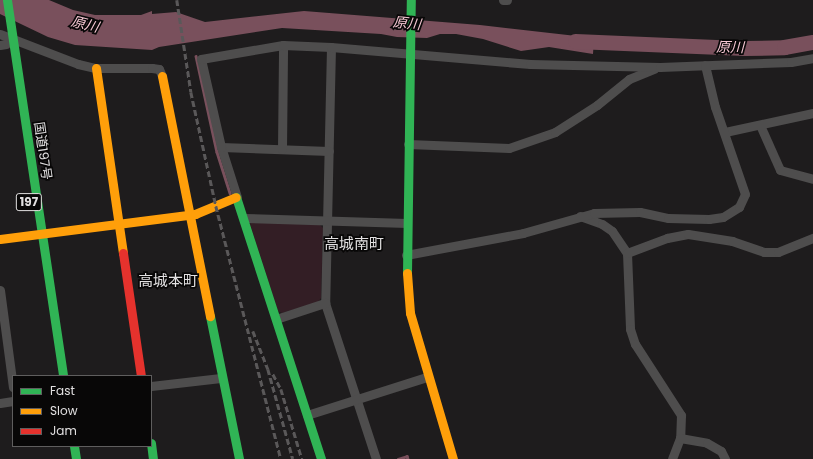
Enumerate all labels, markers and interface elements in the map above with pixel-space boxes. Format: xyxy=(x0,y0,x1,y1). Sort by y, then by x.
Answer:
water label: 原川 xyxy=(69,12,101,36)
water label: 原川 xyxy=(392,13,422,33)
water label: 原川 xyxy=(716,38,744,56)
street label: 国道197号 xyxy=(30,121,54,181)
road number: 197 xyxy=(15,192,43,212)
district label: 高城南町 xyxy=(324,235,384,253)
district label: 高城本町 xyxy=(138,272,198,290)
legend xyxy=(12,375,152,447)
text: Fast xyxy=(50,382,75,399)
text: Slow xyxy=(50,402,78,419)
text: Jam xyxy=(50,422,77,439)

